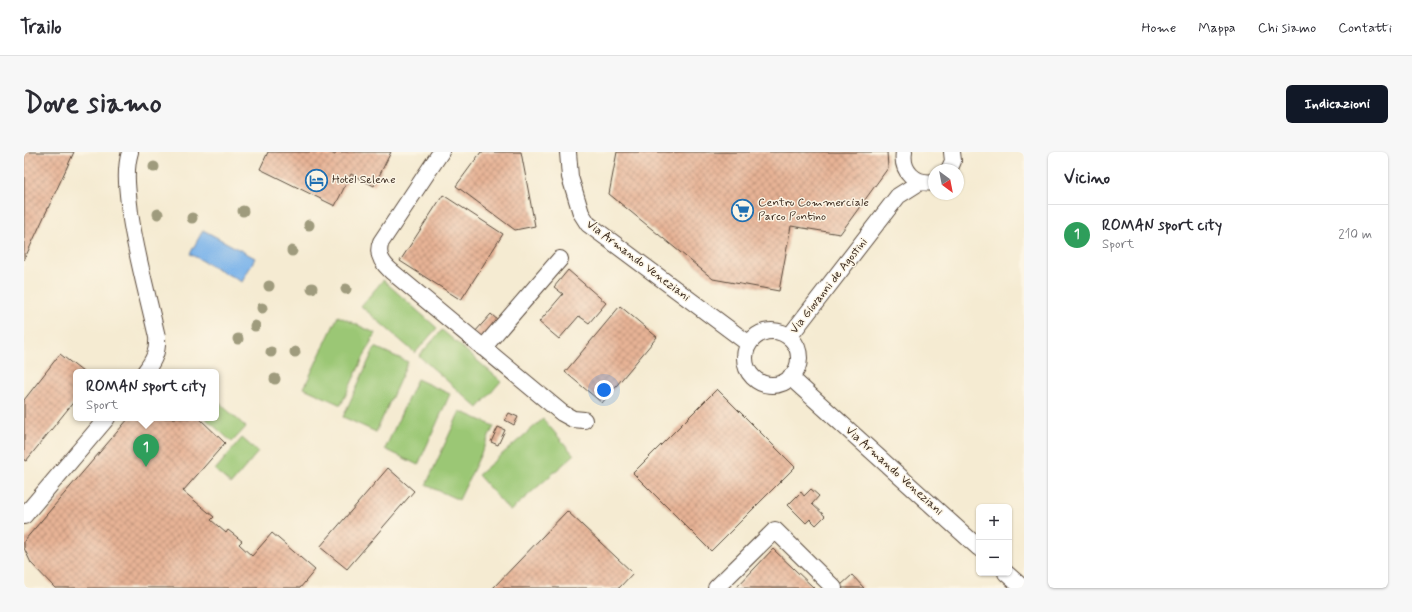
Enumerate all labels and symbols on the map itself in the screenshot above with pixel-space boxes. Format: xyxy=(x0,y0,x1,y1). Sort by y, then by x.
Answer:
north arrow xyxy=(928,164,964,200)
hotel icon: Hotel Selene xyxy=(303,167,329,193)
place label: Hotel Selene xyxy=(332,172,396,188)
place label: Centro Commerciale Parco Pontino xyxy=(758,195,869,225)
supermarket icon: Centro Commerciale Parco Pontino xyxy=(730,197,756,223)
street label: Via Armando Veneziani xyxy=(583,217,693,306)
street label: Via Giovanni de Agostini xyxy=(786,235,872,337)
your location xyxy=(594,380,614,400)
street label: Via Armando Veneziani xyxy=(842,423,946,519)
pin: 1 xyxy=(133,434,159,467)

